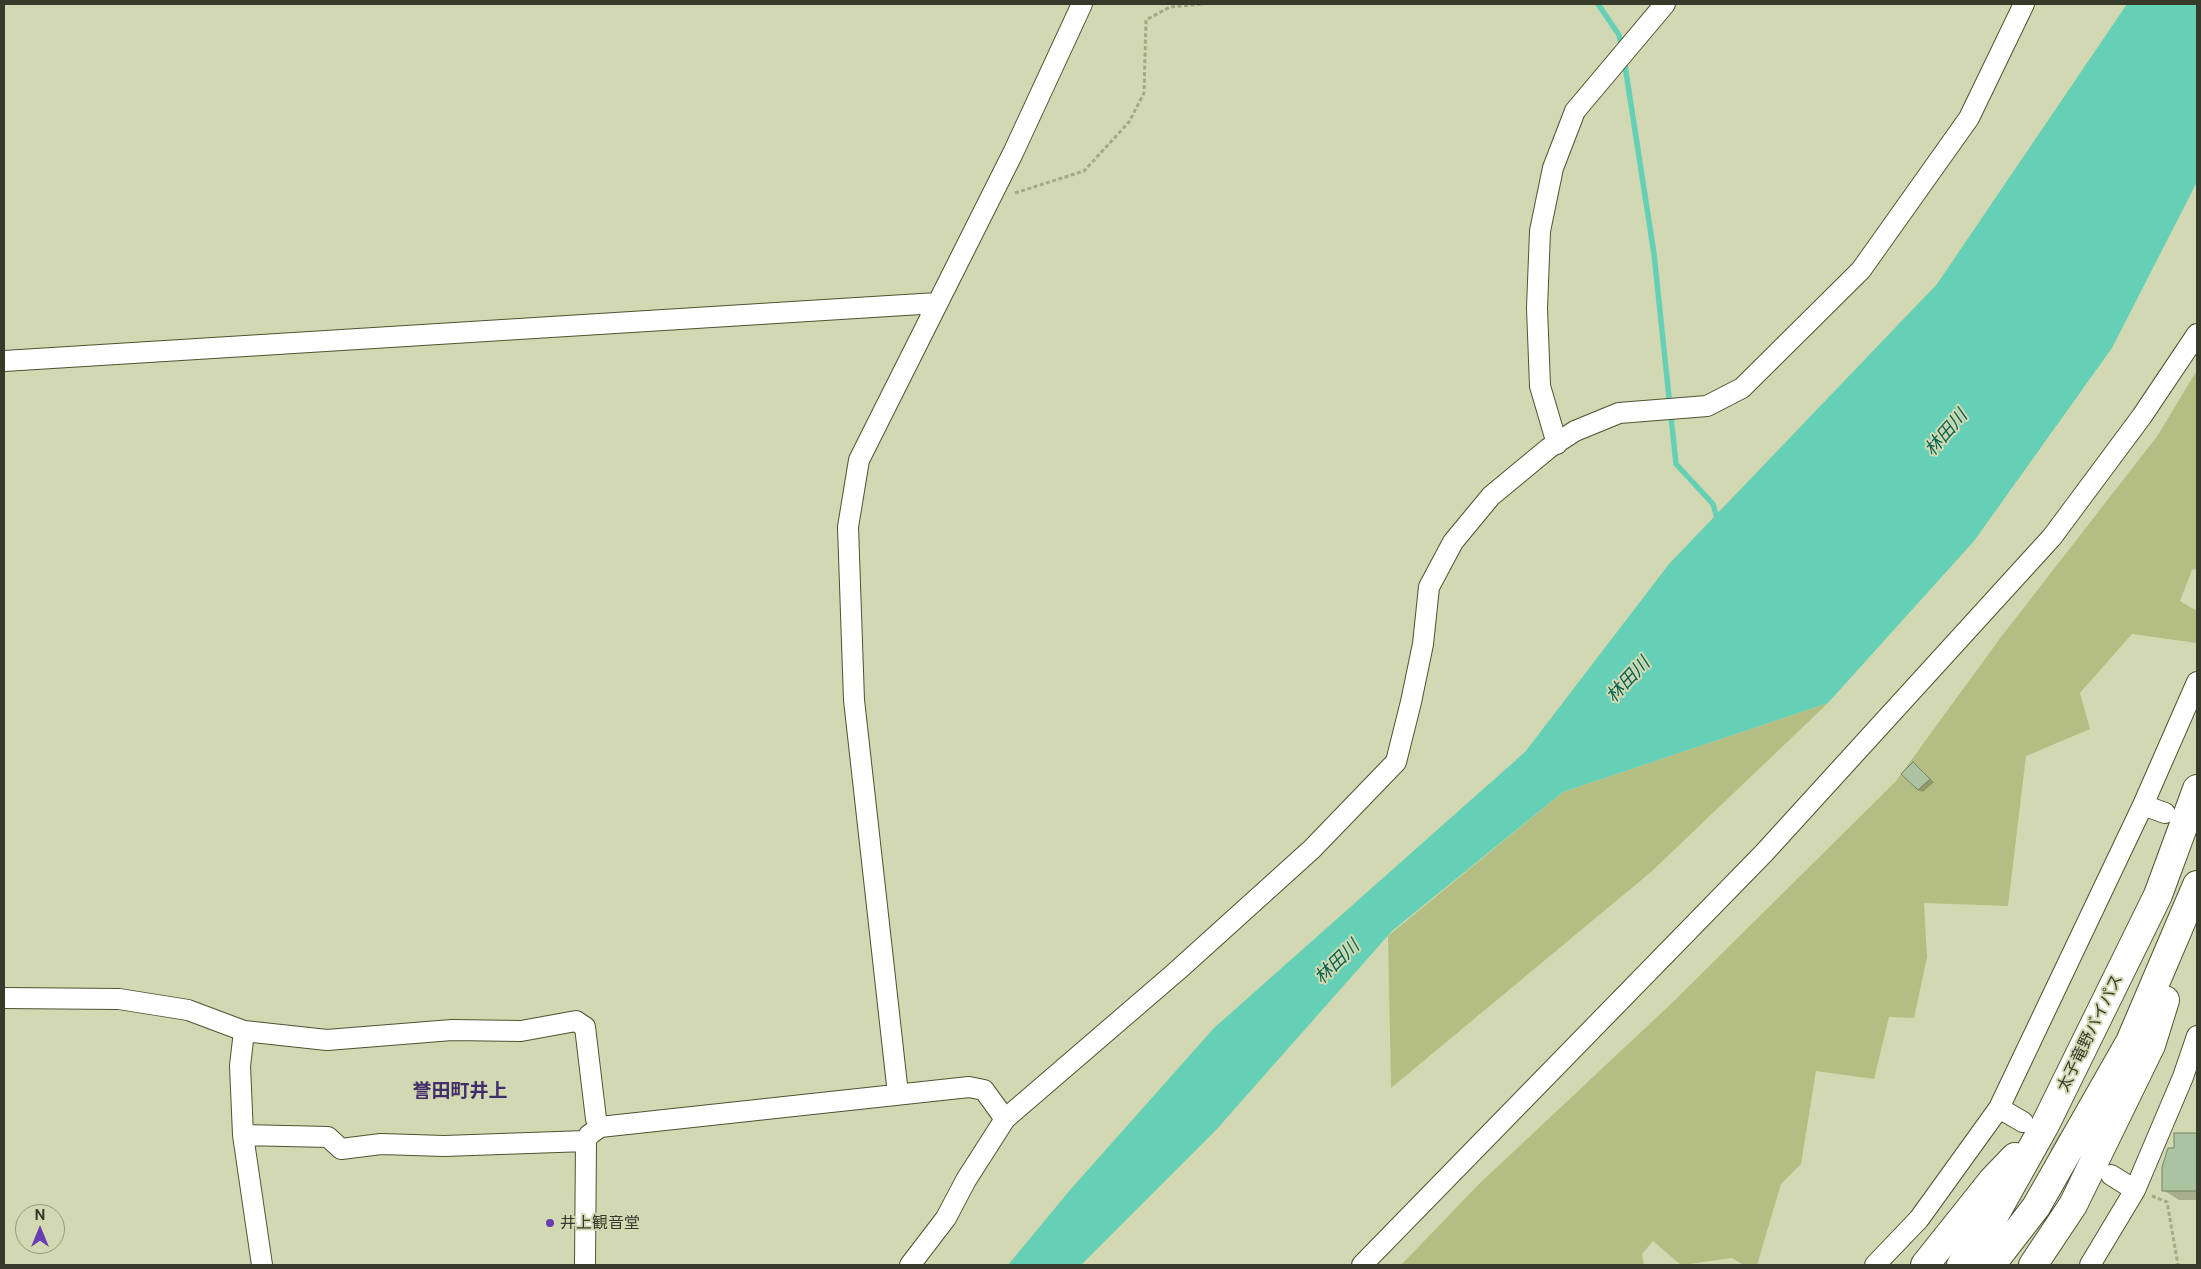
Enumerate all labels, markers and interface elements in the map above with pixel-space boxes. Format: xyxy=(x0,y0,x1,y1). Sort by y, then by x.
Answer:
water label: 林田川 xyxy=(1920,406,1972,460)
water label: 林田川 xyxy=(1602,653,1654,707)
water label: 林田川 xyxy=(1310,935,1364,989)
street label: 太子竜野バイパス xyxy=(2053,971,2127,1095)
district label: 誉田町井上 xyxy=(413,1080,507,1102)
north arrow xyxy=(15,1204,65,1254)
text: N xyxy=(35,1207,45,1223)
place label: 井上観音堂 xyxy=(560,1213,640,1233)
marker: 井上観音堂 xyxy=(544,1217,556,1229)

